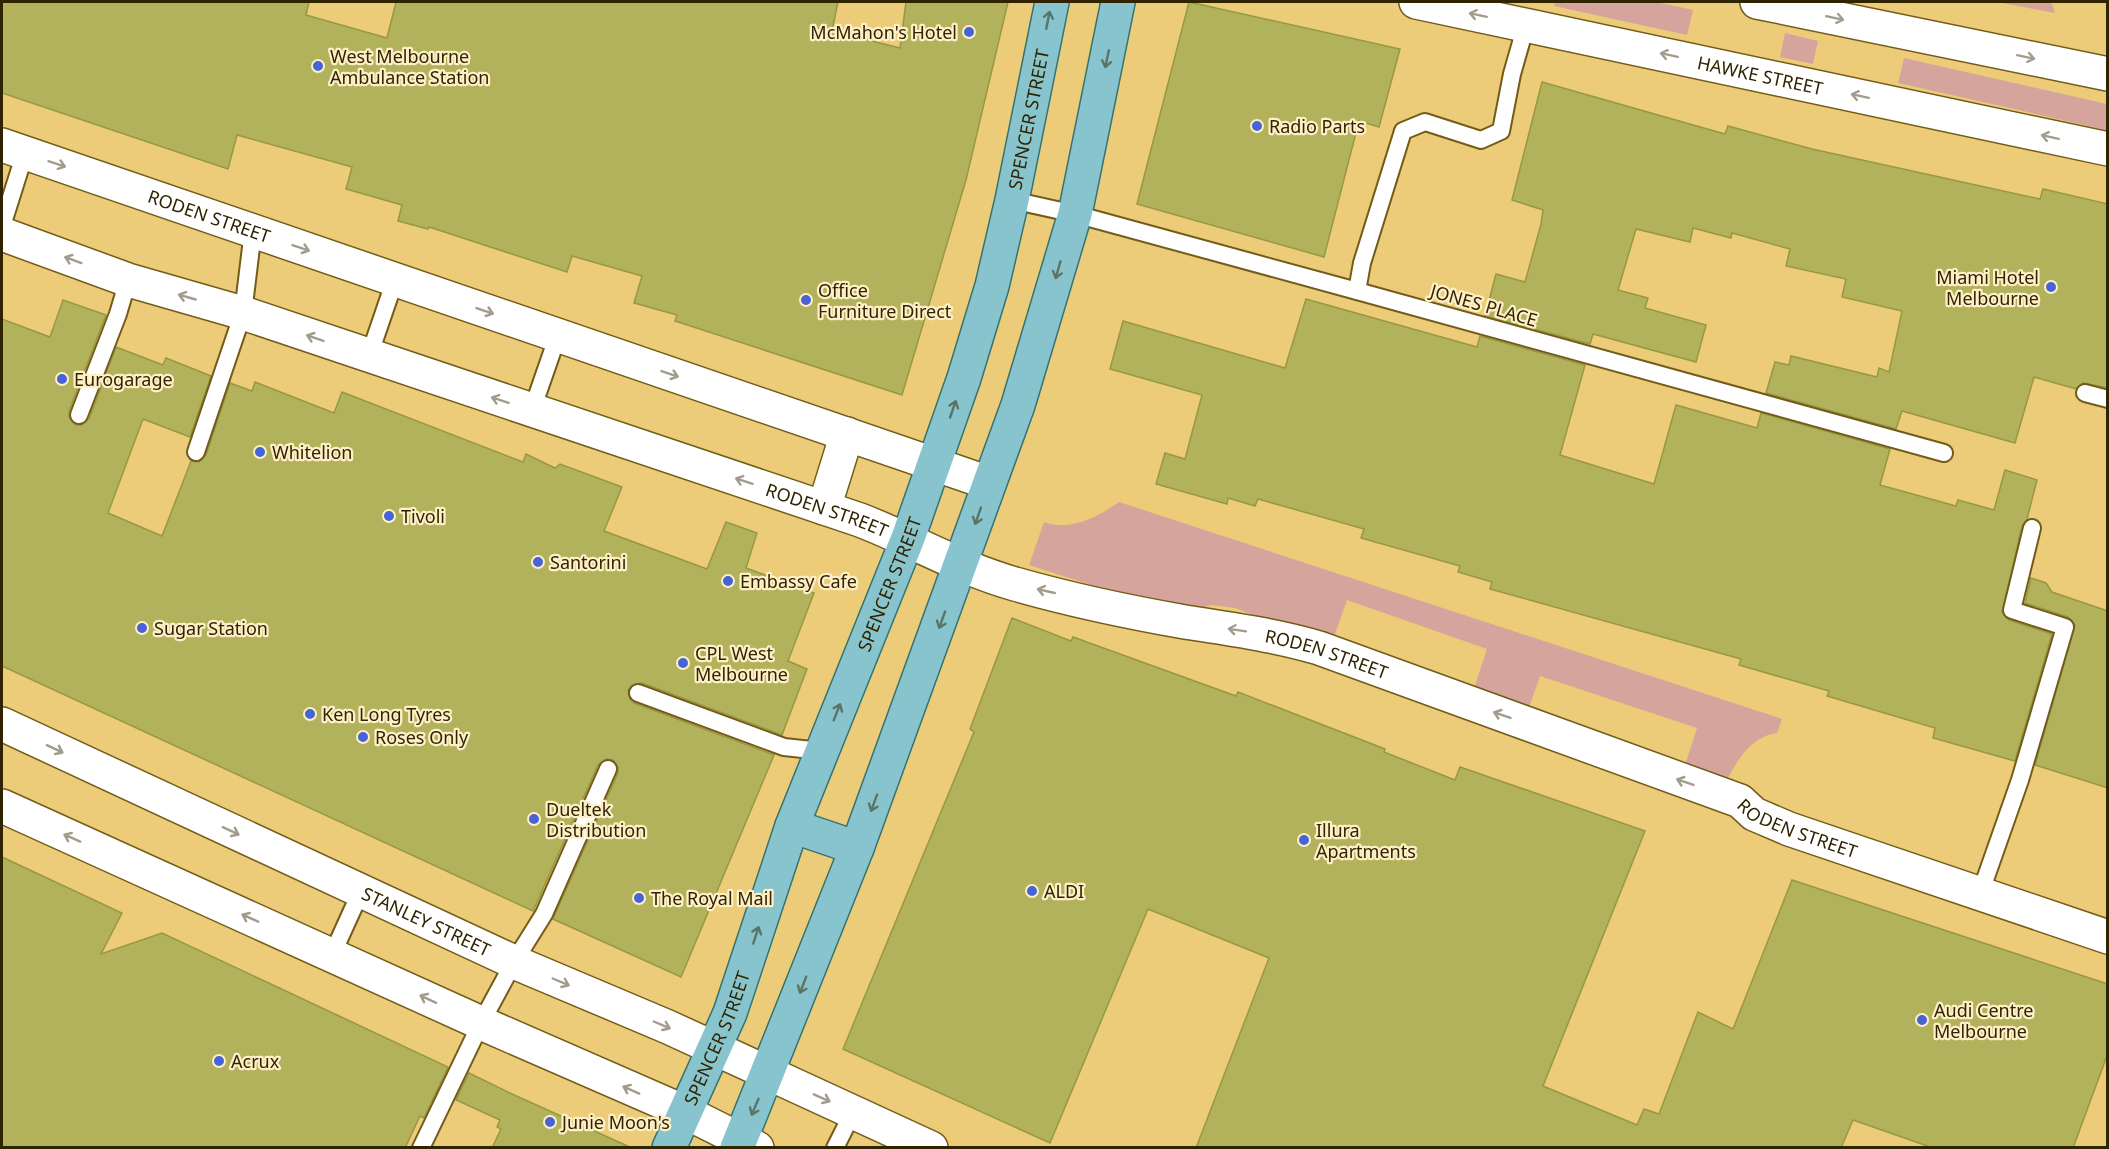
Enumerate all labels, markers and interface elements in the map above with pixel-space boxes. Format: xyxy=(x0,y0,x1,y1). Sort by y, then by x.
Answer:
one-way arrow xyxy=(1469,9,1488,20)
one-way arrow xyxy=(1043,10,1055,29)
one-way arrow xyxy=(1825,12,1844,24)
place label: McMahon's Hotel xyxy=(810,20,957,44)
marker: McMahon's Hotel xyxy=(962,25,976,39)
place label: West Melbourne Ambulance Station xyxy=(330,44,490,89)
street label: SPENCER STREET xyxy=(1002,47,1054,192)
one-way arrow xyxy=(1100,49,1112,68)
one-way arrow xyxy=(1660,49,1679,61)
street label: HAWKE STREET xyxy=(1695,50,1825,100)
one-way arrow xyxy=(2016,52,2035,63)
marker: West Melbourne Ambulance Station xyxy=(311,59,325,73)
one-way arrow xyxy=(1850,90,1870,101)
place label: Radio Parts xyxy=(1269,114,1365,138)
marker: Radio Parts xyxy=(1250,119,1264,133)
one-way arrow xyxy=(2041,131,2061,142)
one-way arrow xyxy=(47,159,66,170)
street label: RODEN STREET xyxy=(145,184,274,248)
one-way arrow xyxy=(291,243,310,254)
one-way arrow xyxy=(64,254,83,265)
one-way arrow xyxy=(1052,261,1063,280)
place label: Miami Hotel Melbourne xyxy=(1936,265,2039,310)
place label: Office Furniture Direct xyxy=(818,278,952,323)
street label: JONES PLACE xyxy=(1426,278,1540,332)
marker: Miami Hotel Melbourne xyxy=(2044,280,2058,294)
one-way arrow xyxy=(178,291,197,302)
marker: Office Furniture Direct xyxy=(799,293,813,307)
one-way arrow xyxy=(475,306,494,317)
one-way arrow xyxy=(306,331,325,342)
place label: Eurogarage xyxy=(74,367,173,391)
one-way arrow xyxy=(660,369,679,380)
marker: Eurogarage xyxy=(55,372,69,386)
one-way arrow xyxy=(491,393,510,404)
one-way arrow xyxy=(949,400,960,419)
place label: Whitelion xyxy=(272,440,352,464)
marker: Whitelion xyxy=(253,445,267,459)
one-way arrow xyxy=(735,475,754,486)
street label: RODEN STREET xyxy=(763,477,892,542)
place label: Tivoli xyxy=(401,504,445,528)
one-way arrow xyxy=(972,506,983,525)
marker: Tivoli xyxy=(382,509,396,523)
street label: SPENCER STREET xyxy=(852,513,927,655)
place label: Santorini xyxy=(550,550,626,574)
marker: Santorini xyxy=(531,555,545,569)
place label: Embassy Cafe xyxy=(740,569,857,593)
marker: Embassy Cafe xyxy=(721,574,735,588)
one-way arrow xyxy=(1037,585,1056,597)
one-way arrow xyxy=(935,610,946,629)
place label: Sugar Station xyxy=(154,616,268,640)
marker: Sugar Station xyxy=(135,621,149,635)
street label: RODEN STREET xyxy=(1263,623,1391,684)
one-way arrow xyxy=(1228,624,1247,635)
place label: CPL West Melbourne xyxy=(695,641,788,686)
marker: CPL West Melbourne xyxy=(676,656,690,670)
place label: Ken Long Tyres xyxy=(322,702,451,726)
one-way arrow xyxy=(832,703,843,722)
marker: Ken Long Tyres xyxy=(303,707,317,721)
one-way arrow xyxy=(1493,709,1512,720)
place label: Roses Only xyxy=(375,725,469,749)
marker: Roses Only xyxy=(356,730,370,744)
one-way arrow xyxy=(45,744,63,755)
one-way arrow xyxy=(1676,776,1695,787)
one-way arrow xyxy=(867,793,878,812)
street label: RODEN STREET xyxy=(1732,793,1861,863)
place label: Dueltek Distribution xyxy=(546,797,646,842)
marker: Dueltek Distribution xyxy=(527,812,541,826)
place label: Illura Apartments xyxy=(1316,818,1416,863)
one-way arrow xyxy=(222,826,240,838)
one-way arrow xyxy=(64,832,82,843)
marker: Illura Apartments xyxy=(1297,833,1311,847)
place label: ALDI xyxy=(1044,879,1084,903)
street label: STANLEY STREET xyxy=(358,881,495,962)
marker: ALDI xyxy=(1025,884,1039,898)
place label: The Royal Mail xyxy=(651,886,773,910)
marker: The Royal Mail xyxy=(632,891,646,905)
one-way arrow xyxy=(242,912,260,924)
one-way arrow xyxy=(752,926,763,945)
street label: SPENCER STREET xyxy=(678,968,755,1109)
one-way arrow xyxy=(797,975,808,993)
one-way arrow xyxy=(552,977,570,988)
one-way arrow xyxy=(419,993,437,1004)
place label: Audi Centre Melbourne xyxy=(1934,998,2033,1043)
marker: Audi Centre Melbourne xyxy=(1915,1013,1929,1027)
one-way arrow xyxy=(652,1020,670,1031)
place label: Acrux xyxy=(231,1049,280,1073)
marker: Acrux xyxy=(212,1054,226,1068)
one-way arrow xyxy=(623,1084,641,1096)
one-way arrow xyxy=(812,1093,830,1104)
one-way arrow xyxy=(748,1098,759,1116)
place label: Junie Moon's xyxy=(560,1110,670,1134)
marker: Junie Moon's xyxy=(543,1115,557,1129)

